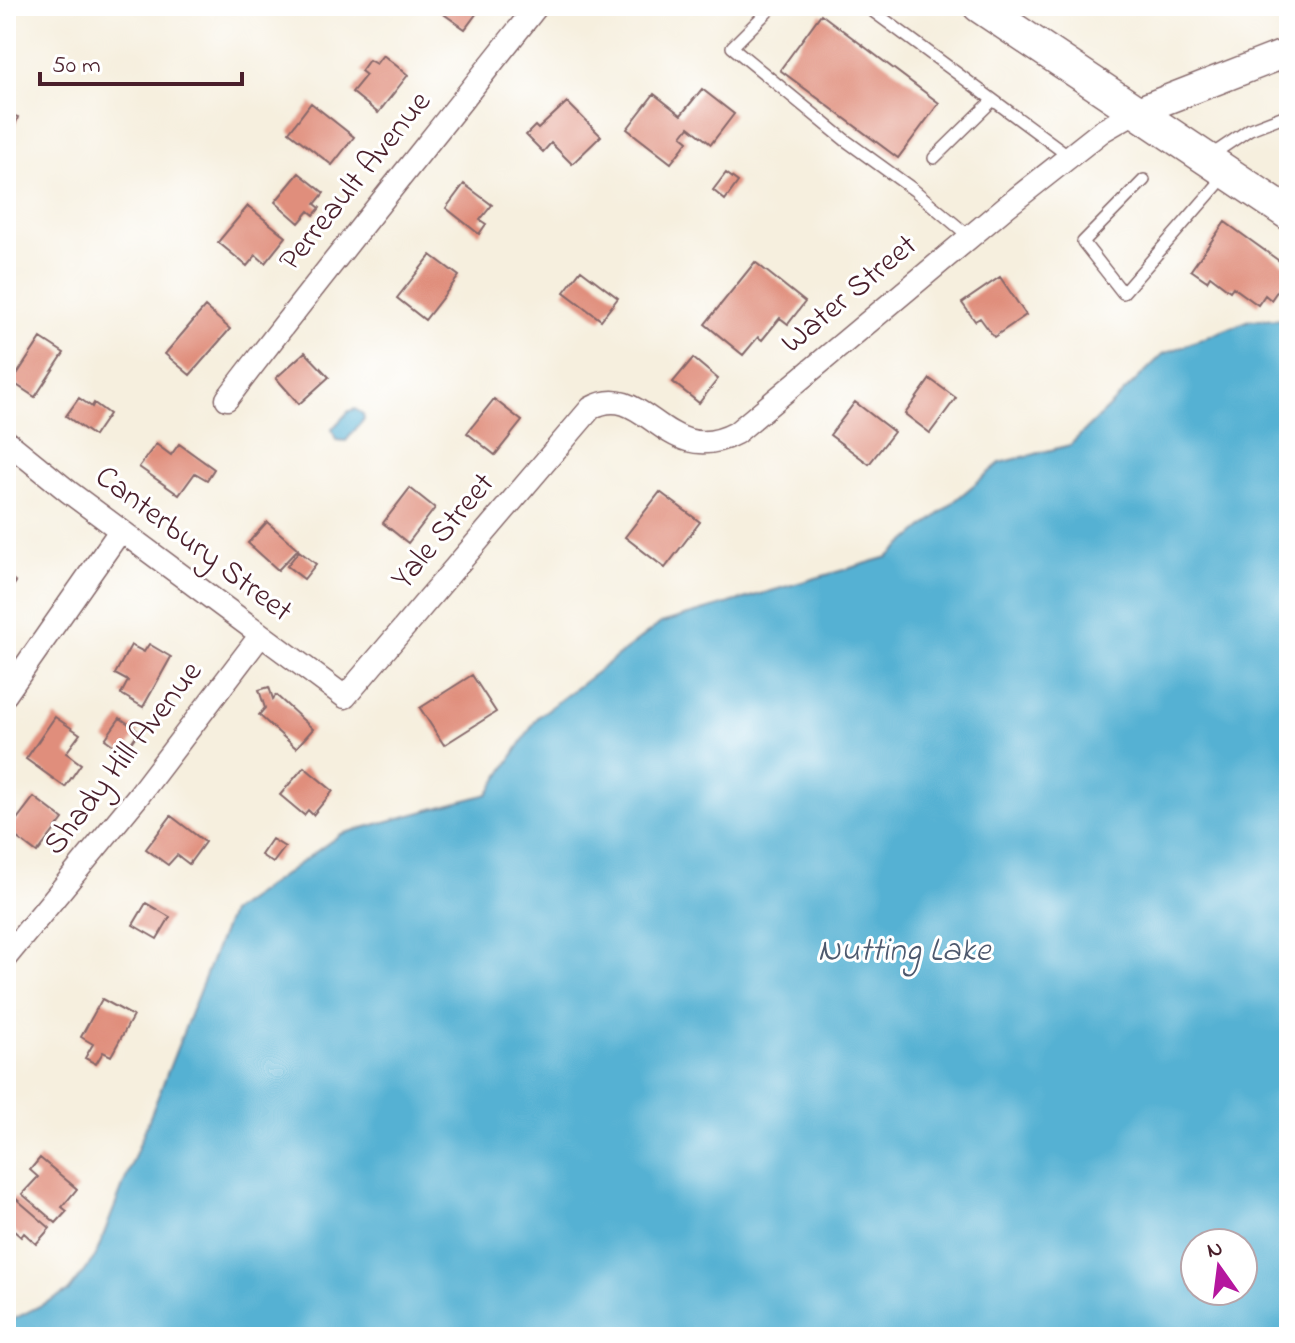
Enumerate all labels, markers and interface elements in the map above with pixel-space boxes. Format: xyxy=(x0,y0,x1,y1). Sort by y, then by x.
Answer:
scale bar xyxy=(40,36,242,86)
text: 50 m xyxy=(52,49,101,84)
street label: Perreault Avenue xyxy=(268,81,444,282)
street label: Water Street xyxy=(771,224,929,366)
street label: Canterbury Street xyxy=(84,455,302,635)
street label: Yale Street xyxy=(381,463,507,601)
street label: Shady Hill Avenue xyxy=(33,651,215,866)
water label: Nutting Lake xyxy=(818,927,992,977)
north arrow xyxy=(1179,1227,1259,1307)
text: N xyxy=(1204,1233,1226,1268)

